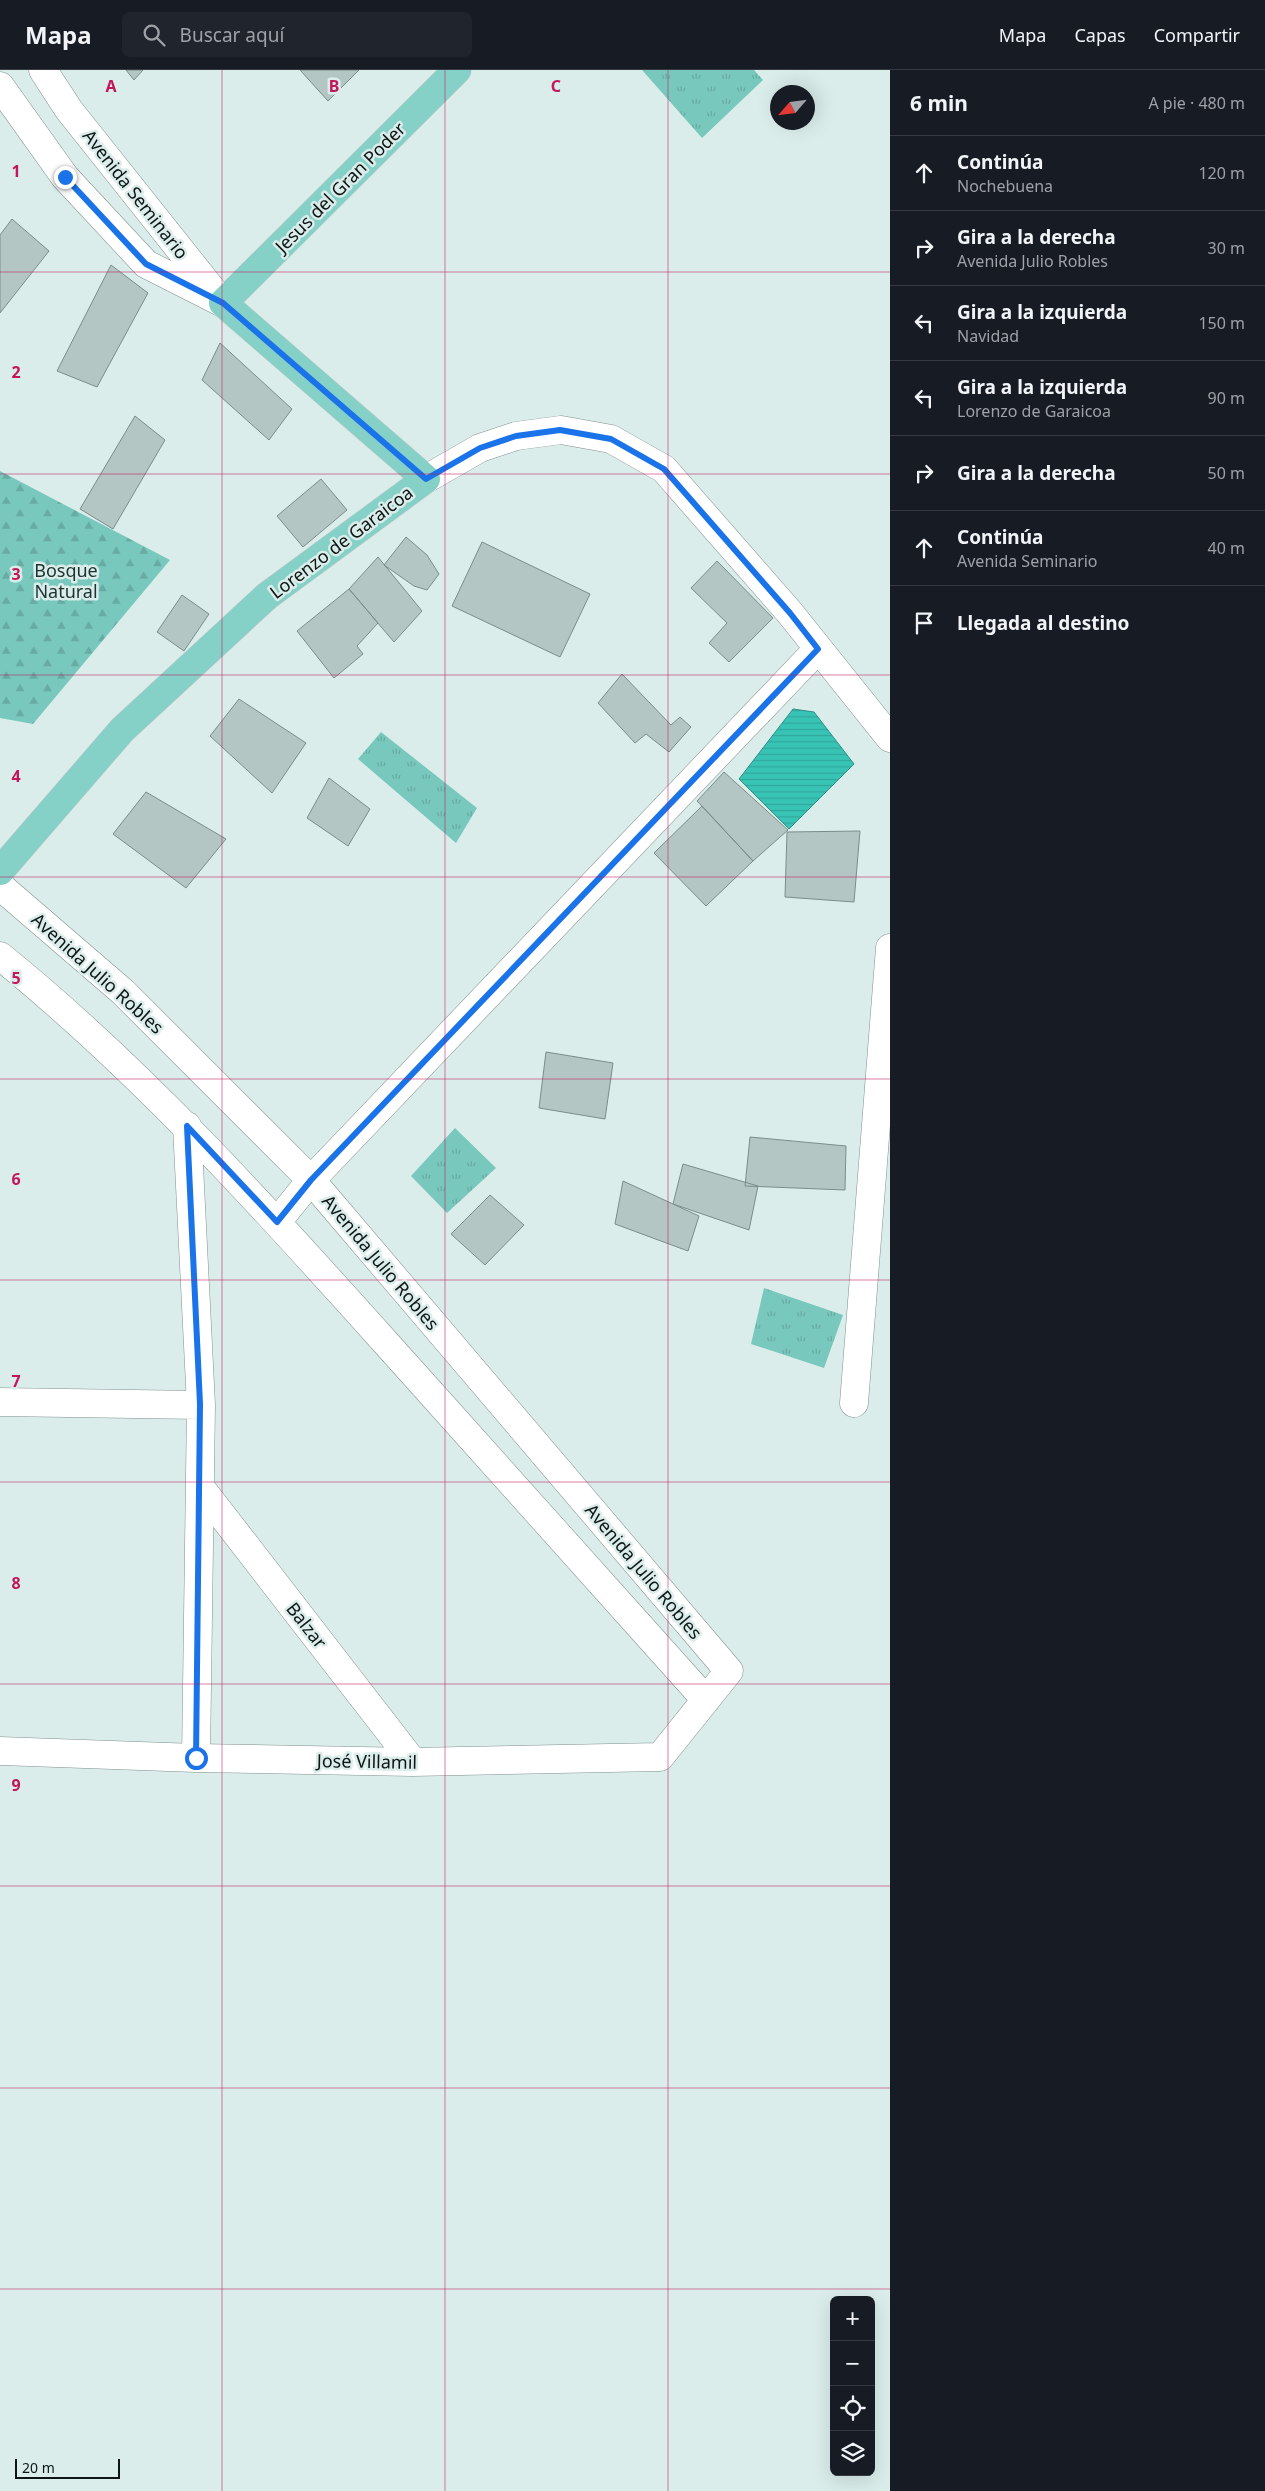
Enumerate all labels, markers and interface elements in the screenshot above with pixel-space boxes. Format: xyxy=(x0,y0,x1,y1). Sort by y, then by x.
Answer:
search box xyxy=(122,12,472,57)
text: Mapa xyxy=(25,18,92,51)
icon: search xyxy=(140,21,168,49)
text: Buscar aquí xyxy=(180,22,284,48)
text: Mapa xyxy=(999,23,1046,47)
text: Capas xyxy=(1074,23,1126,47)
text: Compartir xyxy=(1154,23,1240,47)
text: A xyxy=(105,75,117,97)
text: B xyxy=(329,75,339,97)
text: C xyxy=(551,75,561,97)
north arrow xyxy=(770,85,815,130)
text: 6 min xyxy=(910,89,968,117)
text: A pie · 480 m xyxy=(1148,92,1245,114)
street label: Jesus del Gran Poder xyxy=(268,116,411,259)
street label: Avenida Seminario xyxy=(78,124,194,264)
text: Continúa xyxy=(957,149,1043,175)
icon: ahead xyxy=(910,159,938,187)
text: 1 xyxy=(11,160,21,182)
text: 120 m xyxy=(1198,162,1245,184)
route end xyxy=(54,166,77,189)
text: Nochebuena xyxy=(957,175,1053,197)
text: Gira a la derecha xyxy=(957,224,1116,250)
icon: right xyxy=(910,234,938,262)
text: 30 m xyxy=(1208,237,1245,259)
text: Avenida Julio Robles xyxy=(957,250,1108,272)
text: Gira a la izquierda xyxy=(957,299,1127,325)
icon: left xyxy=(910,309,938,337)
text: 150 m xyxy=(1198,312,1245,334)
text: Navidad xyxy=(957,325,1019,347)
text: 2 xyxy=(11,361,21,383)
text: Gira a la izquierda xyxy=(957,374,1127,400)
icon: left xyxy=(910,384,938,412)
text: 90 m xyxy=(1208,387,1245,409)
text: Lorenzo de Garaicoa xyxy=(957,400,1111,422)
icon: right xyxy=(910,459,938,487)
text: Gira a la derecha xyxy=(957,460,1116,486)
text: 50 m xyxy=(1208,462,1245,484)
street label: Lorenzo de Garaicoa xyxy=(265,480,417,604)
text: Continúa xyxy=(957,524,1043,550)
icon: ahead xyxy=(910,534,938,562)
text: 40 m xyxy=(1208,537,1245,559)
text: Avenida Seminario xyxy=(957,550,1098,572)
park label: Bosque Natural xyxy=(34,558,98,603)
text: 3 xyxy=(11,563,21,585)
icon: arrive xyxy=(910,609,938,637)
text: Llegada al destino xyxy=(957,610,1129,636)
text: 4 xyxy=(11,765,21,787)
street label: Avenida Julio Robles xyxy=(27,907,169,1039)
text: 5 xyxy=(11,967,21,989)
text: 6 xyxy=(11,1168,21,1190)
street label: Avenida Julio Robles xyxy=(317,1189,445,1335)
text: 7 xyxy=(11,1370,21,1392)
street label: Avenida Julio Robles xyxy=(580,1498,708,1644)
text: 8 xyxy=(11,1572,21,1594)
street label: Balzar xyxy=(281,1597,333,1653)
route start xyxy=(185,1747,208,1770)
street label: José Villamil xyxy=(315,1748,417,1774)
text: 9 xyxy=(11,1774,21,1796)
map controls xyxy=(830,2296,875,2476)
button: + xyxy=(830,2296,875,2341)
button: − xyxy=(830,2341,875,2386)
button: locate xyxy=(830,2386,875,2431)
button: layers xyxy=(830,2431,875,2476)
scale bar xyxy=(15,2456,120,2479)
text: 20 m xyxy=(22,2458,55,2477)

